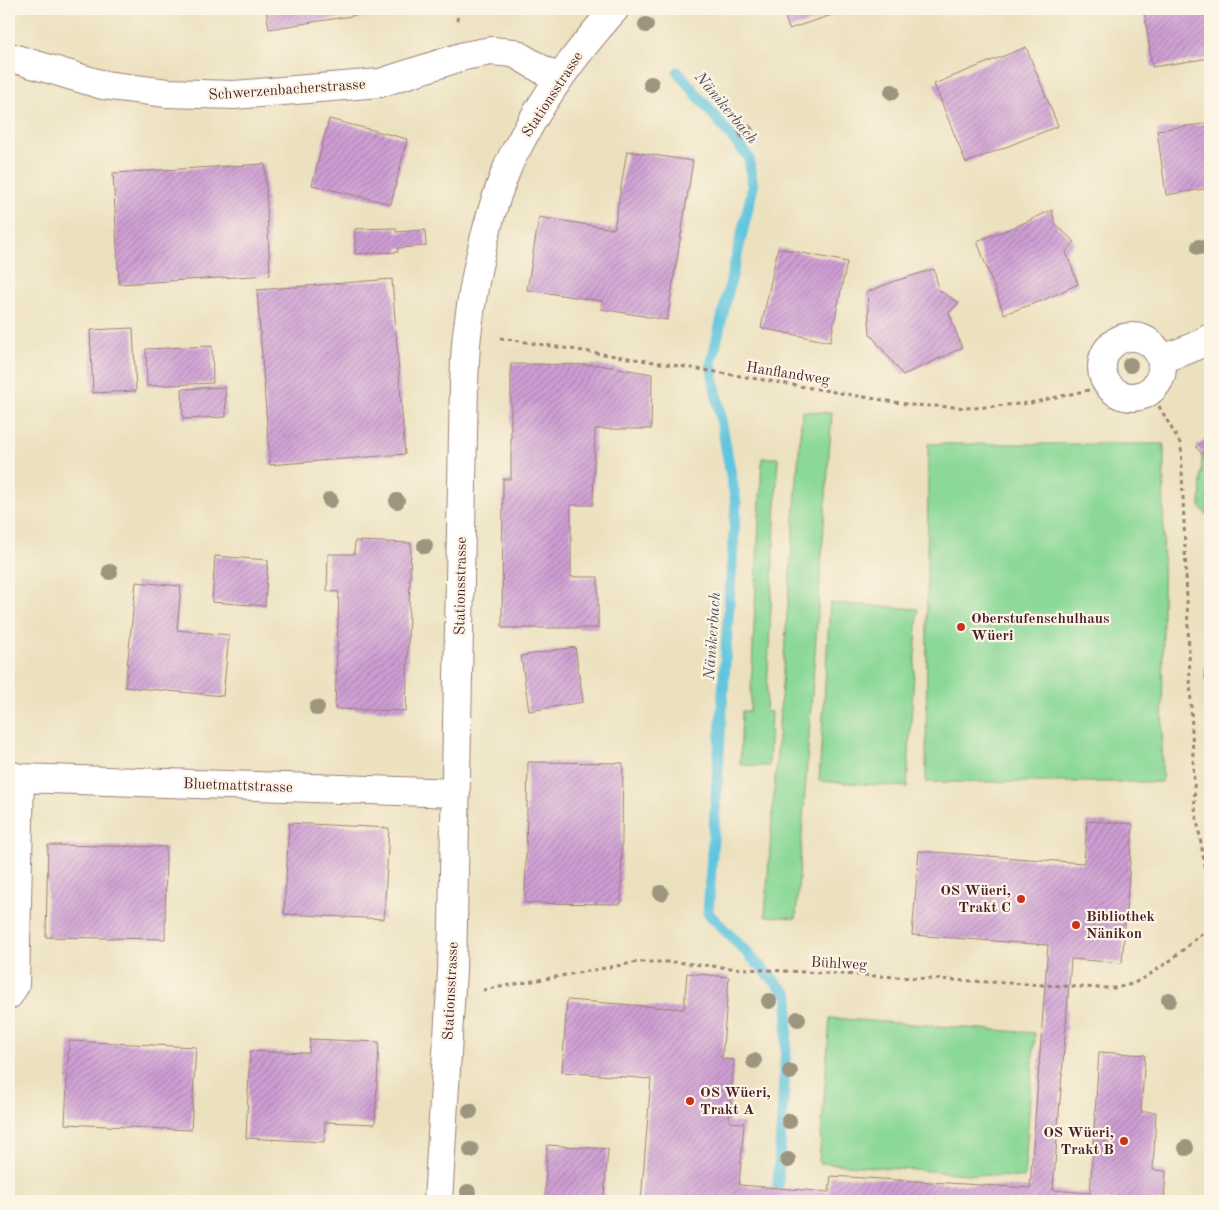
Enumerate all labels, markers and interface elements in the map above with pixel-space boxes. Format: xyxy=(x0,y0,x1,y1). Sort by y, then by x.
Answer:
street label: Stationsstrasse xyxy=(520,49,586,140)
water label: Nänikerbach xyxy=(690,69,760,147)
street label: Schwerzenbacherstrasse xyxy=(208,78,366,103)
street label: Hanflandweg xyxy=(745,360,831,389)
street label: Stationsstrasse xyxy=(453,537,470,635)
water label: Nänikerbach xyxy=(702,592,724,682)
place label: Oberstufenschulhaus Wüeri xyxy=(971,612,1109,644)
marker: Oberstufenschulhaus Wüeri xyxy=(955,621,967,633)
street label: Bluetmattstrasse xyxy=(183,777,293,796)
place label: OS Wüeri, Trakt C xyxy=(940,884,1011,916)
marker: OS Wüeri, Trakt C xyxy=(1015,893,1027,905)
place label: Bibliothek Nänikon xyxy=(1086,910,1156,942)
marker: Bibliothek Nänikon xyxy=(1070,919,1082,931)
street label: Stationsstrasse xyxy=(441,941,462,1041)
street label: Bühlweg xyxy=(810,956,868,973)
place label: OS Wüeri, Trakt A xyxy=(700,1086,771,1118)
marker: OS Wüeri, Trakt A xyxy=(684,1095,696,1107)
place label: OS Wüeri, Trakt B xyxy=(1043,1126,1114,1158)
marker: OS Wüeri, Trakt B xyxy=(1118,1135,1130,1147)

